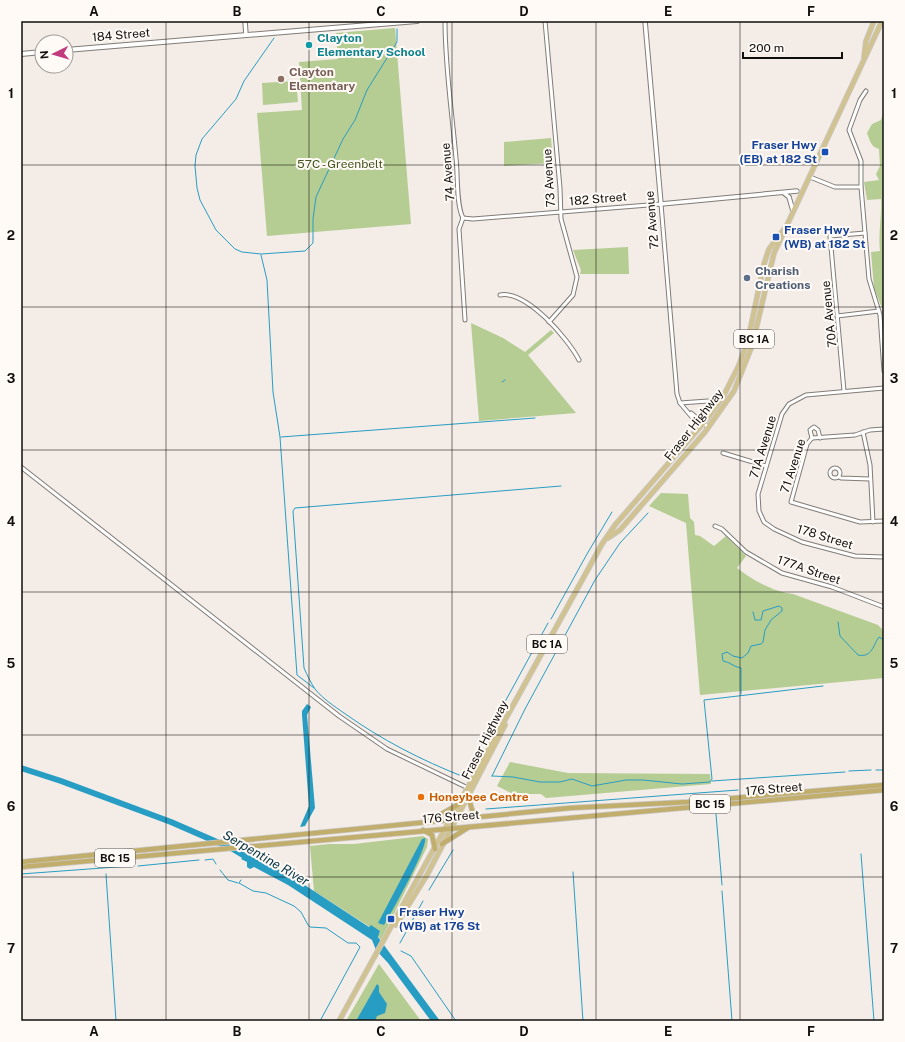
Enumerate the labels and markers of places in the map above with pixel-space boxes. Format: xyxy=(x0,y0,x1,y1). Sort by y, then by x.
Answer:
place label: Clayton Elementary School xyxy=(317,31,426,59)
marker: Clayton Elementary School xyxy=(304,40,314,50)
place label: Clayton Elementary xyxy=(289,65,355,93)
marker: Clayton Elementary xyxy=(276,74,286,84)
place label: Fraser Hwy (EB) at 182 St xyxy=(740,138,817,166)
marker: Fraser Hwy (EB) at 182 St xyxy=(820,147,830,157)
place label: Fraser Hwy (WB) at 182 St xyxy=(784,223,865,251)
marker: Fraser Hwy (WB) at 182 St xyxy=(771,232,781,242)
place label: Charish Creations xyxy=(755,264,811,292)
marker: Charish Creations xyxy=(742,273,752,283)
place label: Honeybee Centre xyxy=(429,790,529,804)
marker: Honeybee Centre xyxy=(416,792,426,802)
place label: Fraser Hwy (WB) at 176 St xyxy=(399,905,480,933)
marker: Fraser Hwy (WB) at 176 St xyxy=(386,914,396,924)

